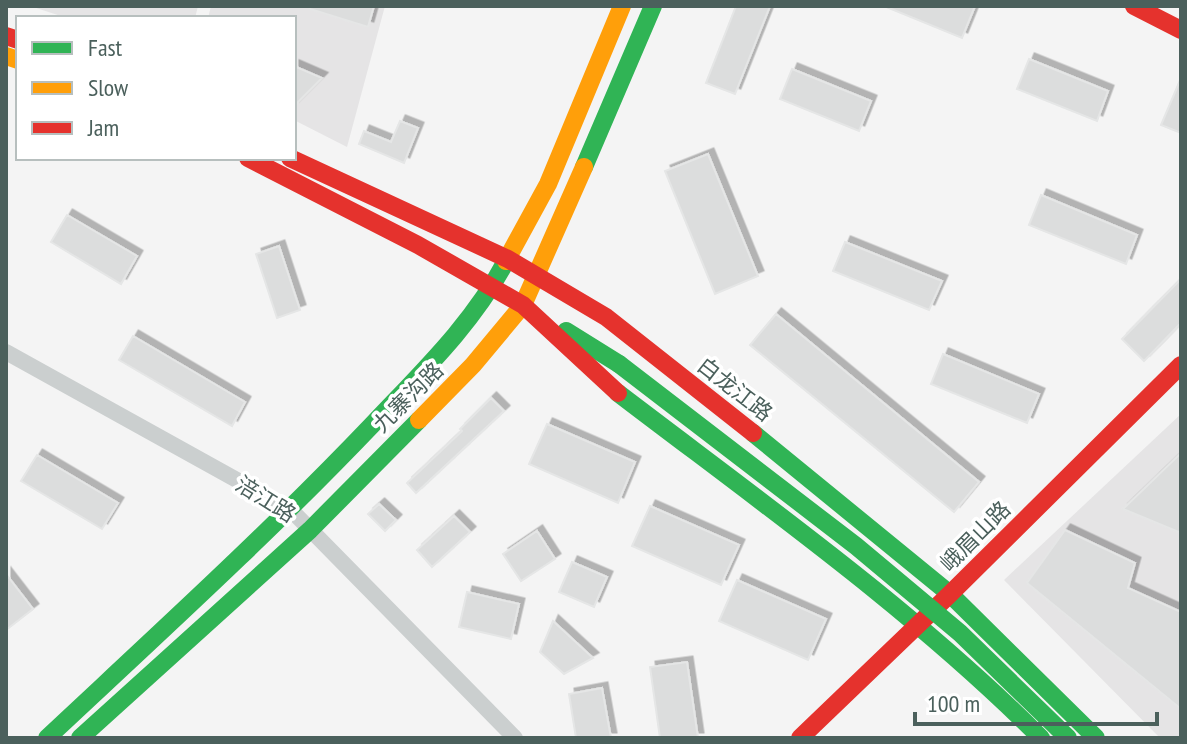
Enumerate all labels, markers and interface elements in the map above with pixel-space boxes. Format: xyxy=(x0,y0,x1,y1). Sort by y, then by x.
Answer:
legend xyxy=(16,16,296,160)
text: Fast xyxy=(88,32,123,63)
text: Slow xyxy=(88,72,129,103)
text: Jam xyxy=(87,112,119,143)
street label: 白龙江路 xyxy=(692,351,778,427)
street label: 九寨沟路 xyxy=(367,356,449,438)
street label: 涪江路 xyxy=(231,470,301,528)
street label: 峨眉山路 xyxy=(934,495,1016,577)
scale bar xyxy=(915,676,1157,726)
text: 100 m xyxy=(927,688,980,719)

